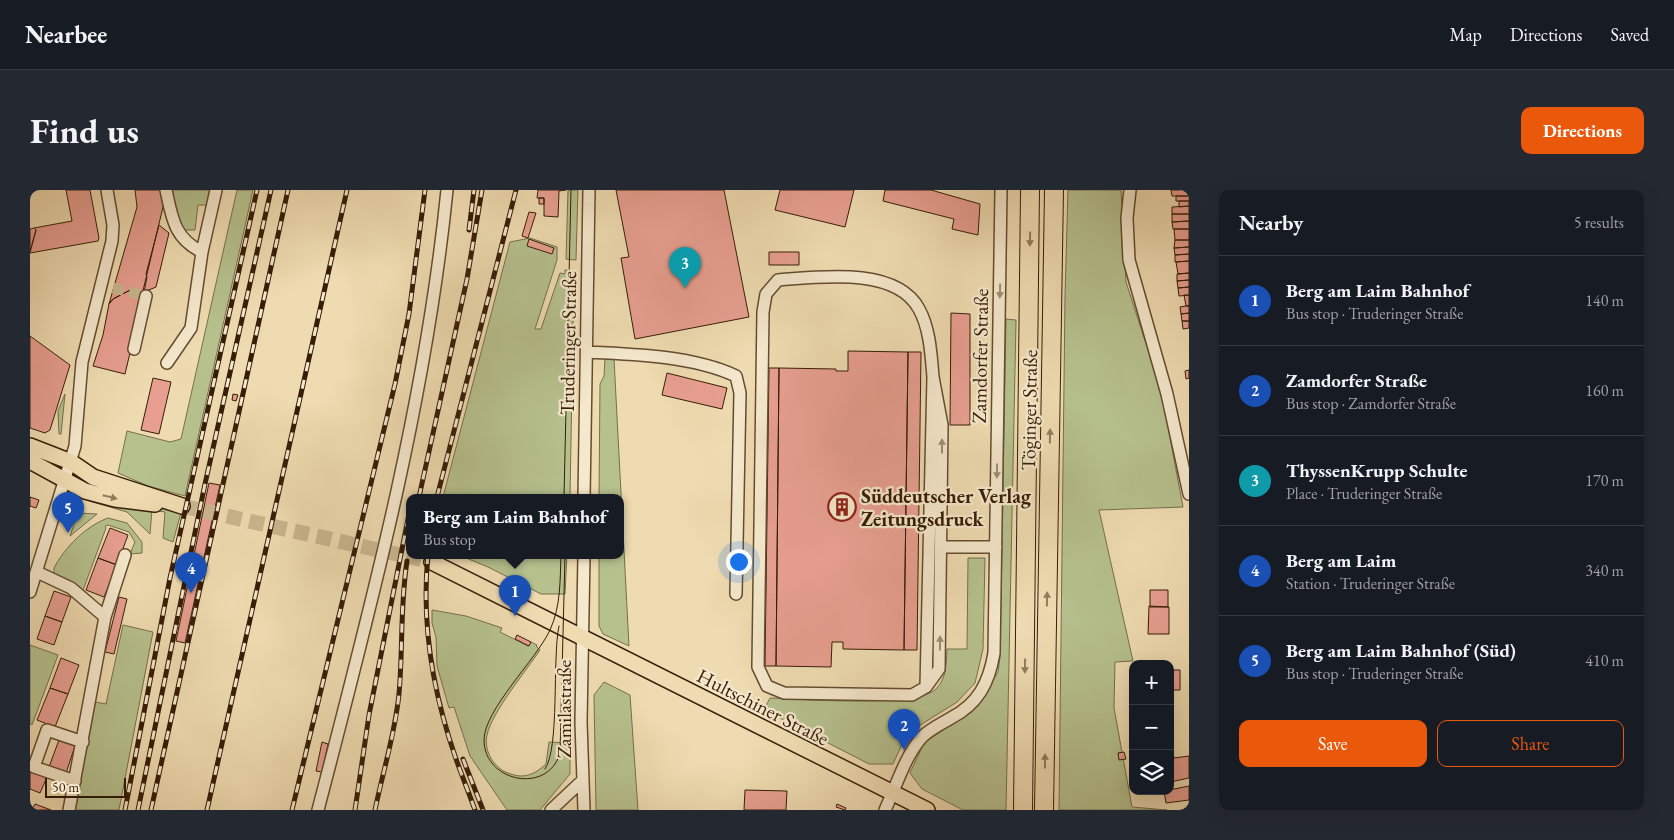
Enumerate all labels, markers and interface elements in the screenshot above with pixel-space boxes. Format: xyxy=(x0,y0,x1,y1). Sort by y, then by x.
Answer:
text: Nearbee xyxy=(25,19,107,50)
text: Map xyxy=(1450,23,1482,46)
text: Directions xyxy=(1510,23,1582,46)
text: Saved xyxy=(1610,23,1649,46)
button: Directions xyxy=(1521,107,1644,154)
text: Find us xyxy=(30,108,139,153)
text: Nearby xyxy=(1239,209,1303,236)
text: 5 results xyxy=(1574,212,1624,233)
one-way arrow xyxy=(1026,231,1034,247)
pin: 3 xyxy=(669,247,701,288)
street label: Truderinger Straße xyxy=(554,271,582,415)
text: Berg am Laim Bahnhof xyxy=(1286,278,1469,303)
one-way arrow xyxy=(996,283,1004,299)
street label: Zamdorfer Straße xyxy=(966,288,994,424)
text: 1 xyxy=(1251,290,1259,311)
text: 140 m xyxy=(1585,290,1624,311)
text: Bus stop · Truderinger Straße xyxy=(1286,303,1463,324)
street label: Töginger Straße xyxy=(1015,349,1043,471)
text: Zamdorfer Straße xyxy=(1286,368,1427,393)
text: 2 xyxy=(1251,380,1259,401)
text: 160 m xyxy=(1585,380,1624,401)
text: Bus stop · Zamdorfer Straße xyxy=(1286,393,1456,414)
one-way arrow xyxy=(1046,428,1054,444)
one-way arrow xyxy=(938,438,946,454)
text: ThyssenKrupp Schulte xyxy=(1286,458,1467,483)
one-way arrow xyxy=(993,463,1001,479)
text: 3 xyxy=(1251,470,1259,491)
text: 170 m xyxy=(1585,470,1624,491)
place label: Süddeutscher Verlag Zeitungsdruck xyxy=(861,483,1032,532)
text: Place · Truderinger Straße xyxy=(1286,483,1442,504)
pin: 5 xyxy=(52,492,84,533)
building icon: Süddeutscher Verlag Zeitungsdruck xyxy=(827,492,857,522)
one-way arrow xyxy=(103,493,118,501)
popup xyxy=(406,494,624,559)
text: Berg am Laim Bahnhof xyxy=(423,504,607,529)
text: Bus stop xyxy=(423,529,476,550)
text: Berg am Laim xyxy=(1286,548,1396,573)
your location xyxy=(726,549,752,575)
pin: 4 xyxy=(175,552,207,593)
text: 4 xyxy=(1251,560,1259,581)
text: 340 m xyxy=(1585,560,1624,581)
text: Station · Truderinger Straße xyxy=(1286,573,1455,594)
pin: 1 xyxy=(499,575,531,616)
one-way arrow xyxy=(1043,591,1051,607)
one-way arrow xyxy=(936,635,944,651)
text: Berg am Laim Bahnhof (Süd) xyxy=(1286,638,1516,663)
text: 5 xyxy=(1251,650,1259,671)
text: 410 m xyxy=(1585,650,1624,671)
one-way arrow xyxy=(1021,659,1029,675)
street label: Zamilastraße xyxy=(551,660,577,758)
map controls xyxy=(1129,660,1174,795)
button: + xyxy=(1129,660,1174,705)
street label: Hultschiner Straße xyxy=(693,663,834,752)
text: Bus stop · Truderinger Straße xyxy=(1286,663,1463,684)
button: − xyxy=(1129,705,1174,750)
pin: 2 xyxy=(888,709,920,750)
button: Save xyxy=(1239,720,1427,767)
button: Share xyxy=(1437,720,1624,767)
button: layers xyxy=(1129,750,1174,795)
one-way arrow xyxy=(1041,753,1049,769)
scale bar xyxy=(45,775,126,798)
text: 50 m xyxy=(52,778,79,796)

